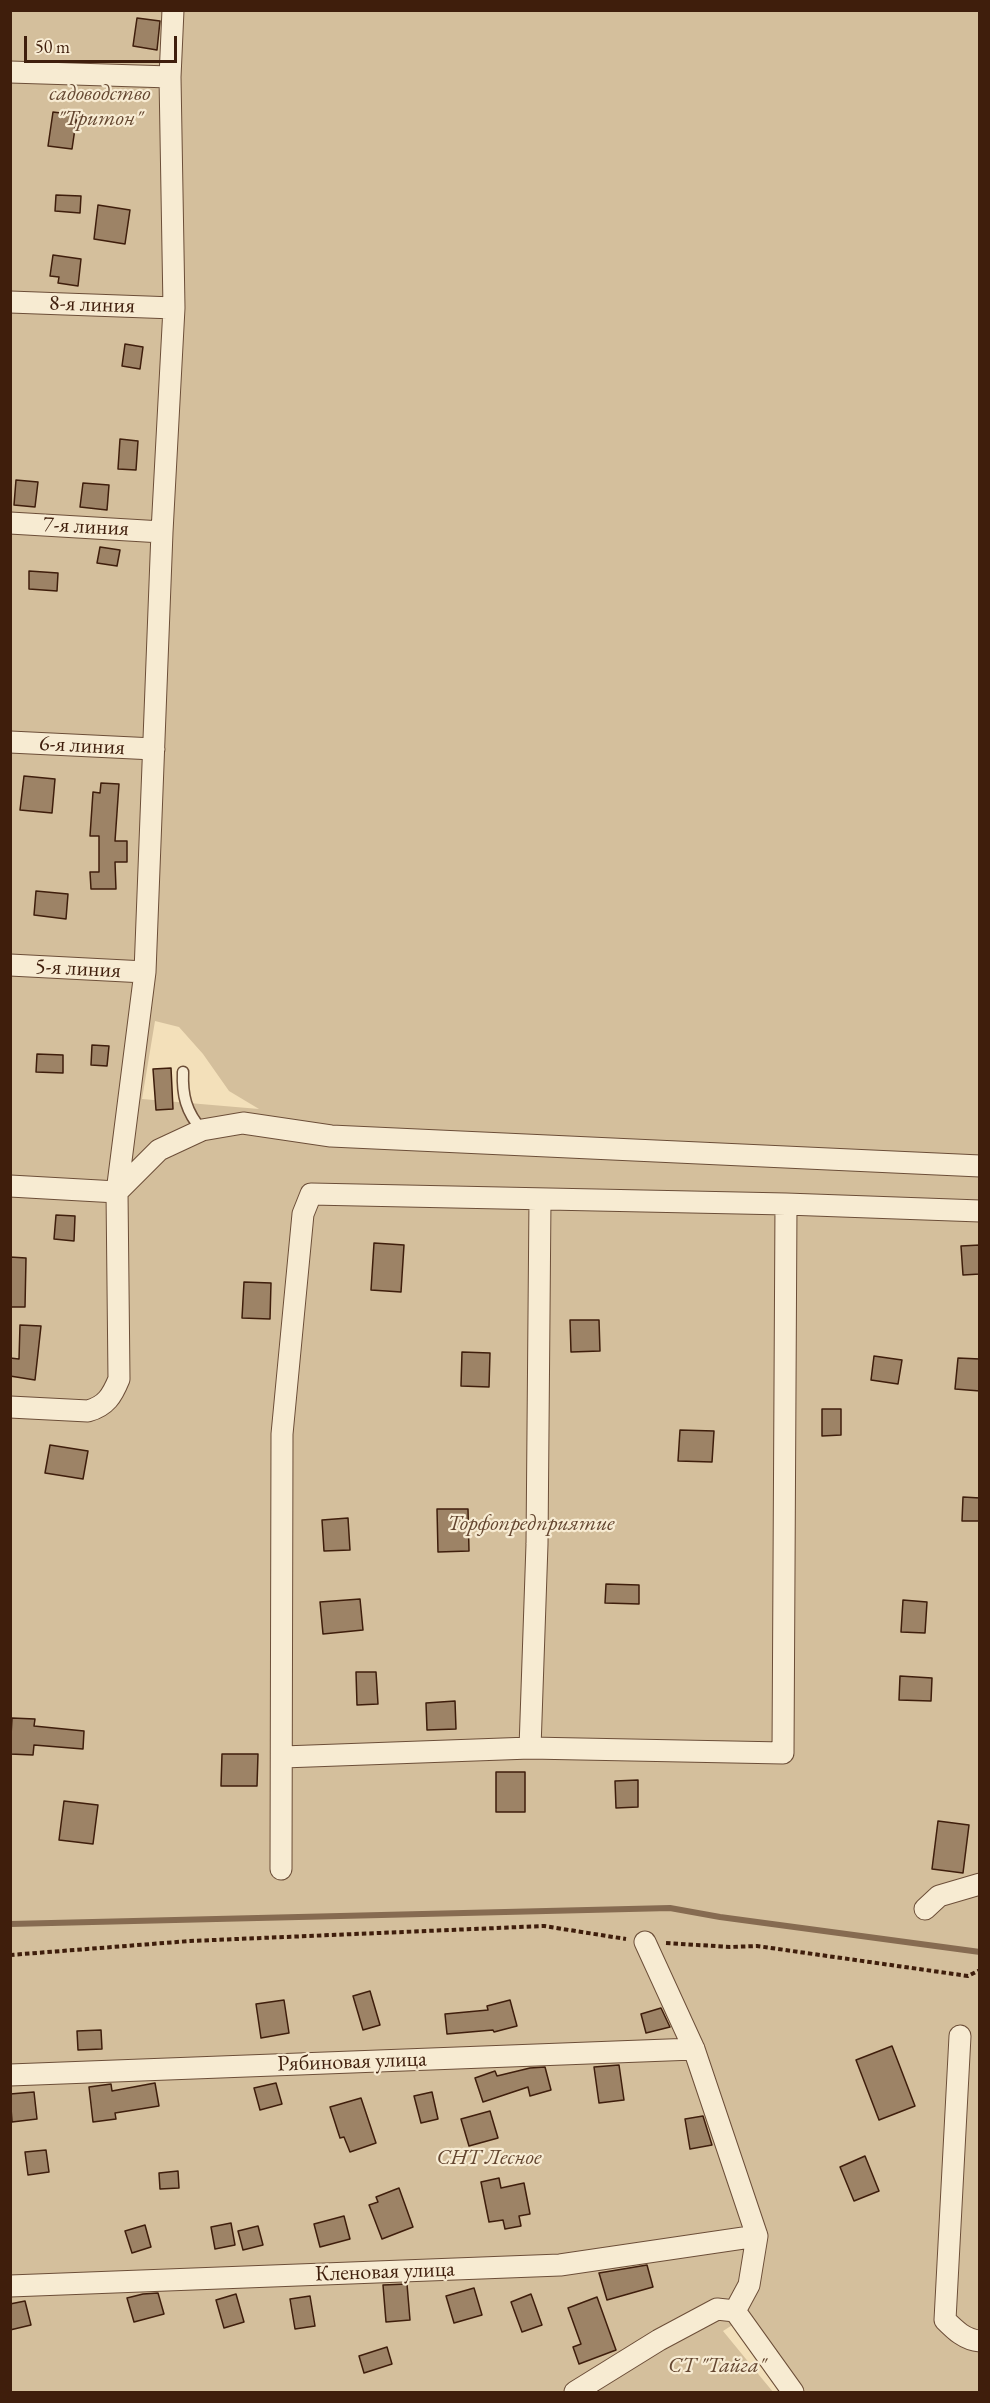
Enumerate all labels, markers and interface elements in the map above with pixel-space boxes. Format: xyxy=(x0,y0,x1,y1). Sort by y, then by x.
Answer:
scale bar xyxy=(27,24,180,62)
text: 50 m xyxy=(35,35,70,58)
park label: садоводство "Тритон" xyxy=(49,81,151,132)
street label: 8-я линия xyxy=(49,290,135,320)
street label: 7-я линия xyxy=(42,512,130,542)
street label: 6-я линия xyxy=(38,731,126,761)
street label: 5-я линия xyxy=(34,954,122,984)
park label: Торфопредприятие xyxy=(448,1511,614,1537)
street label: Рябиновая улица xyxy=(277,2046,427,2078)
park label: СНТ Лесное xyxy=(437,2145,541,2171)
street label: Кленовая улица xyxy=(315,2256,455,2288)
park label: СТ "Тайга" xyxy=(668,2353,766,2379)

